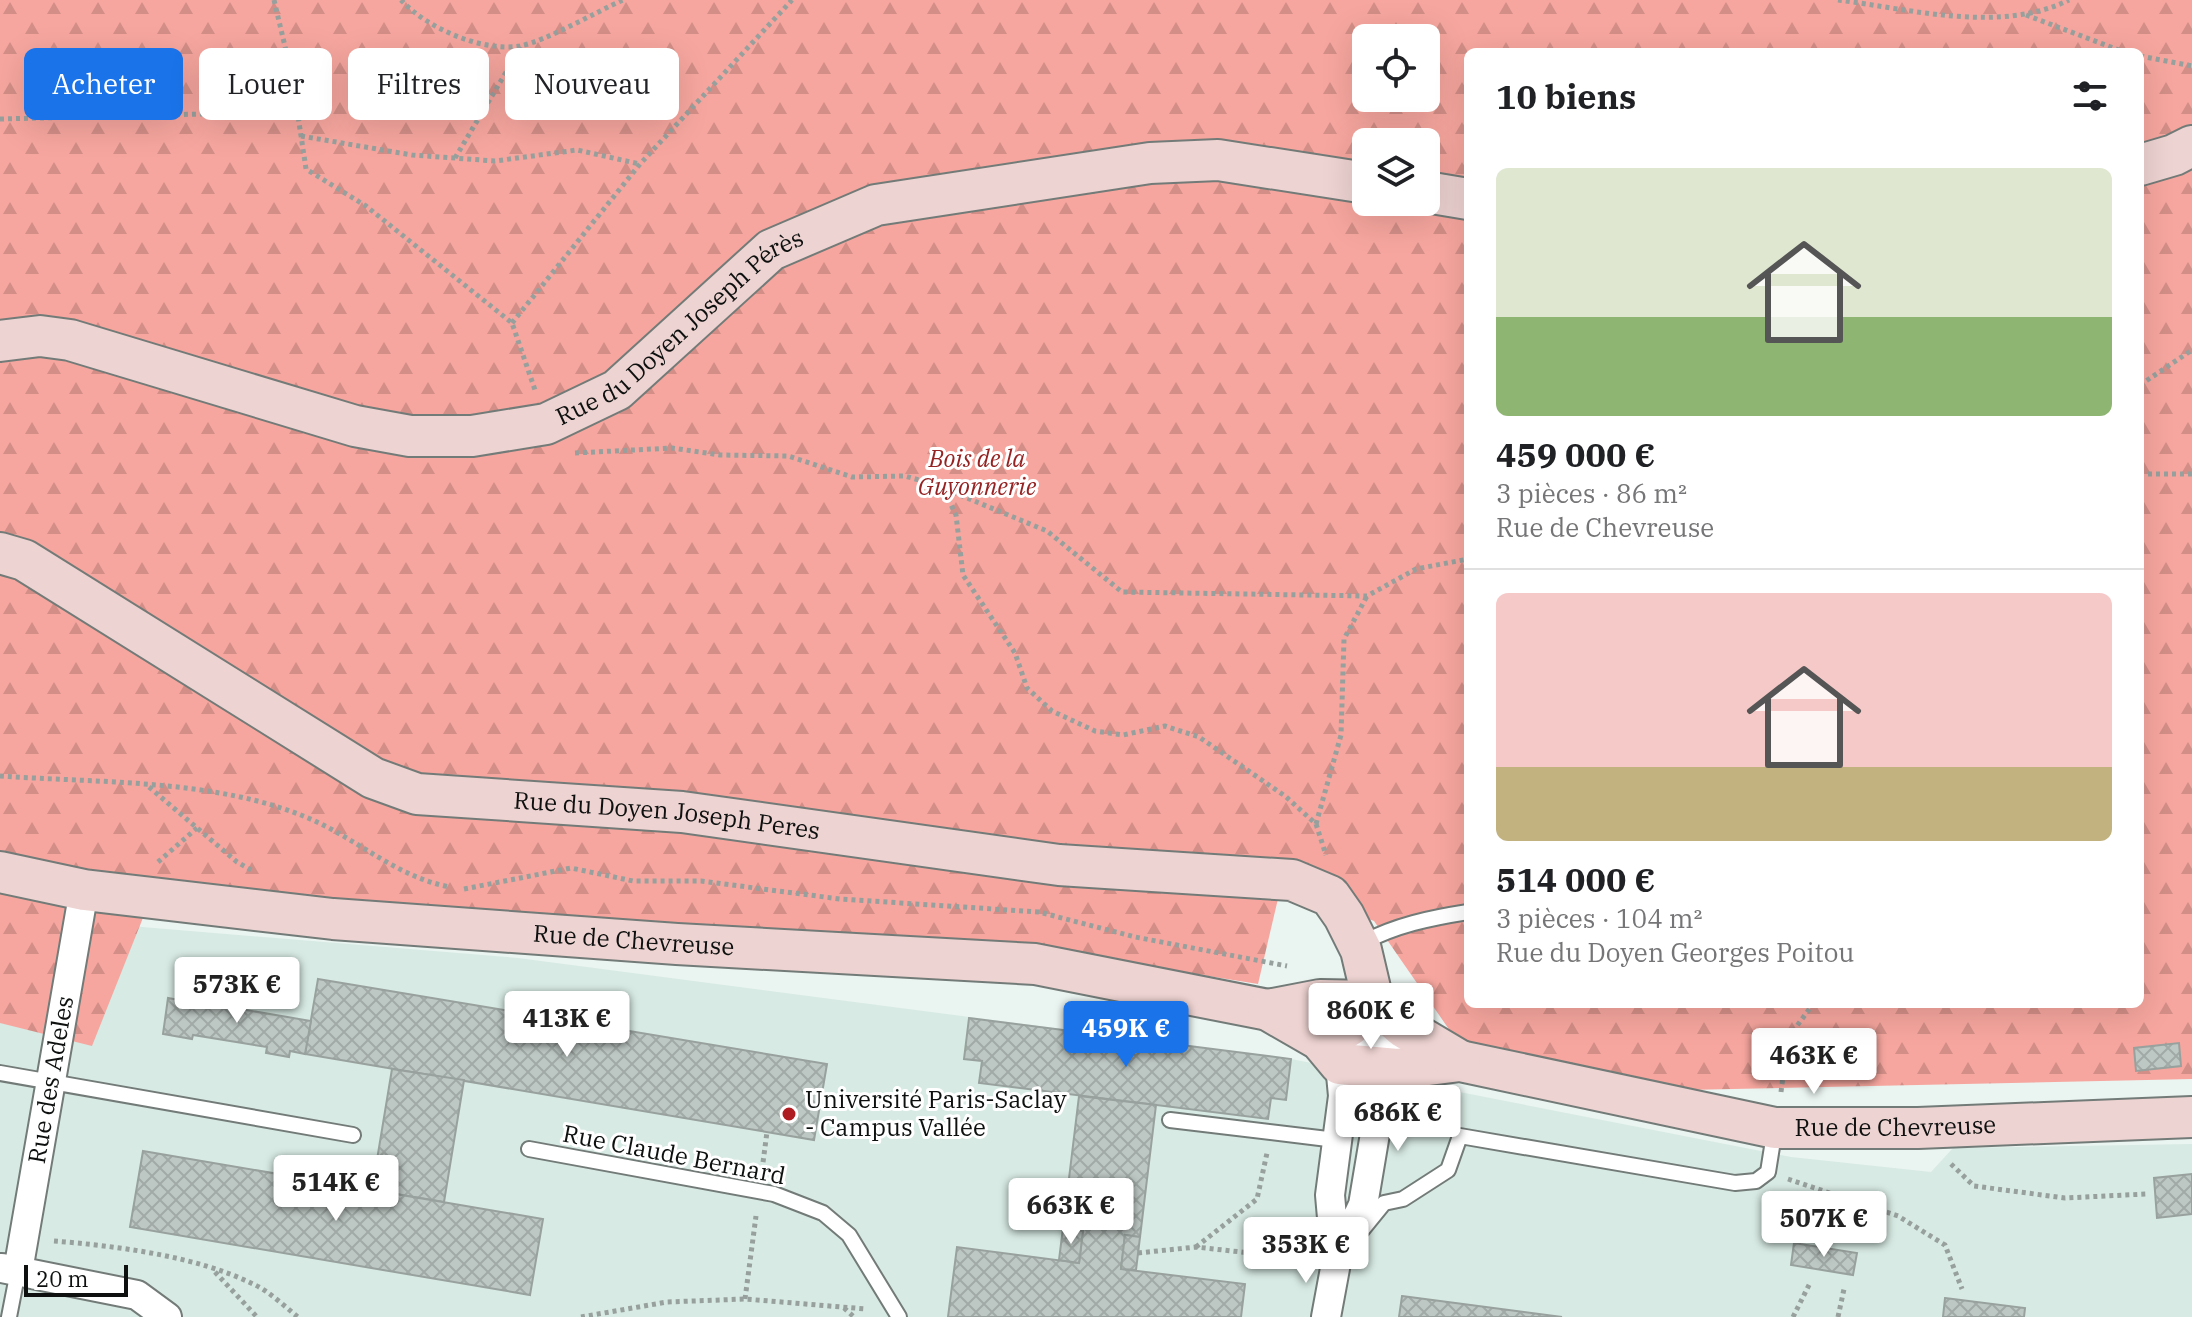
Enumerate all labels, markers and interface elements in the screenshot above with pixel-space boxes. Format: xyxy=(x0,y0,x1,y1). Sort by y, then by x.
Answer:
map controls xyxy=(1352,24,1440,216)
button: locate xyxy=(1352,24,1440,112)
chip: Acheter xyxy=(24,48,183,120)
chip: Louer xyxy=(199,48,332,120)
chip: Filtres xyxy=(348,48,489,120)
chip: Nouveau xyxy=(505,48,679,120)
text: 10 biens xyxy=(1496,74,1636,118)
icon: filters xyxy=(2068,74,2112,118)
button: layers xyxy=(1352,128,1440,216)
icon: home xyxy=(1732,220,1876,364)
street label: Rue du Doyen Joseph Pérès xyxy=(550,221,808,432)
text: 459 000 € xyxy=(1496,432,1655,476)
park label: Bois de la Guyonnerie xyxy=(918,442,1037,502)
text: 3 pièces · 86 m² xyxy=(1496,476,1687,510)
text: Rue de Chevreuse xyxy=(1496,510,1714,544)
icon: home xyxy=(1732,645,1876,789)
street label: Rue du Doyen Joseph Peres xyxy=(512,784,822,846)
text: 514 000 € xyxy=(1496,857,1655,901)
text: 3 pièces · 104 m² xyxy=(1496,901,1703,935)
street label: Rue de Chevreuse xyxy=(532,917,735,962)
text: Rue du Doyen Georges Poitou xyxy=(1496,935,1854,969)
pin: 573K € xyxy=(172,957,302,1025)
text: 573K € xyxy=(193,966,281,1000)
pin: 860K € xyxy=(1306,983,1436,1051)
pin: 413K € xyxy=(502,991,632,1059)
text: 860K € xyxy=(1327,992,1415,1026)
street label: Rue des Adeles xyxy=(20,993,80,1166)
text: 413K € xyxy=(523,1000,611,1034)
pin: 459K € xyxy=(1061,1001,1191,1069)
text: 459K € xyxy=(1082,1010,1170,1044)
pin: 463K € xyxy=(1749,1028,1879,1096)
text: 463K € xyxy=(1770,1037,1858,1071)
place label: Université Paris-Saclay - Campus Vallée xyxy=(805,1083,1067,1143)
pin: 686K € xyxy=(1333,1085,1463,1153)
text: 686K € xyxy=(1354,1094,1442,1128)
marker: Université Paris-Saclay - Campus Vallée xyxy=(780,1105,798,1123)
street label: Rue de Chevreuse xyxy=(1795,1108,1997,1143)
street label: Rue Claude Bernard xyxy=(560,1117,788,1191)
pin: 514K € xyxy=(271,1155,401,1223)
text: 514K € xyxy=(292,1164,380,1198)
pin: 663K € xyxy=(1006,1178,1136,1246)
text: 663K € xyxy=(1027,1187,1115,1221)
pin: 507K € xyxy=(1759,1191,1889,1259)
text: 507K € xyxy=(1780,1200,1868,1234)
pin: 353K € xyxy=(1241,1217,1371,1285)
text: 353K € xyxy=(1262,1226,1350,1260)
scale bar xyxy=(24,1261,128,1297)
text: 20 m xyxy=(36,1264,88,1293)

